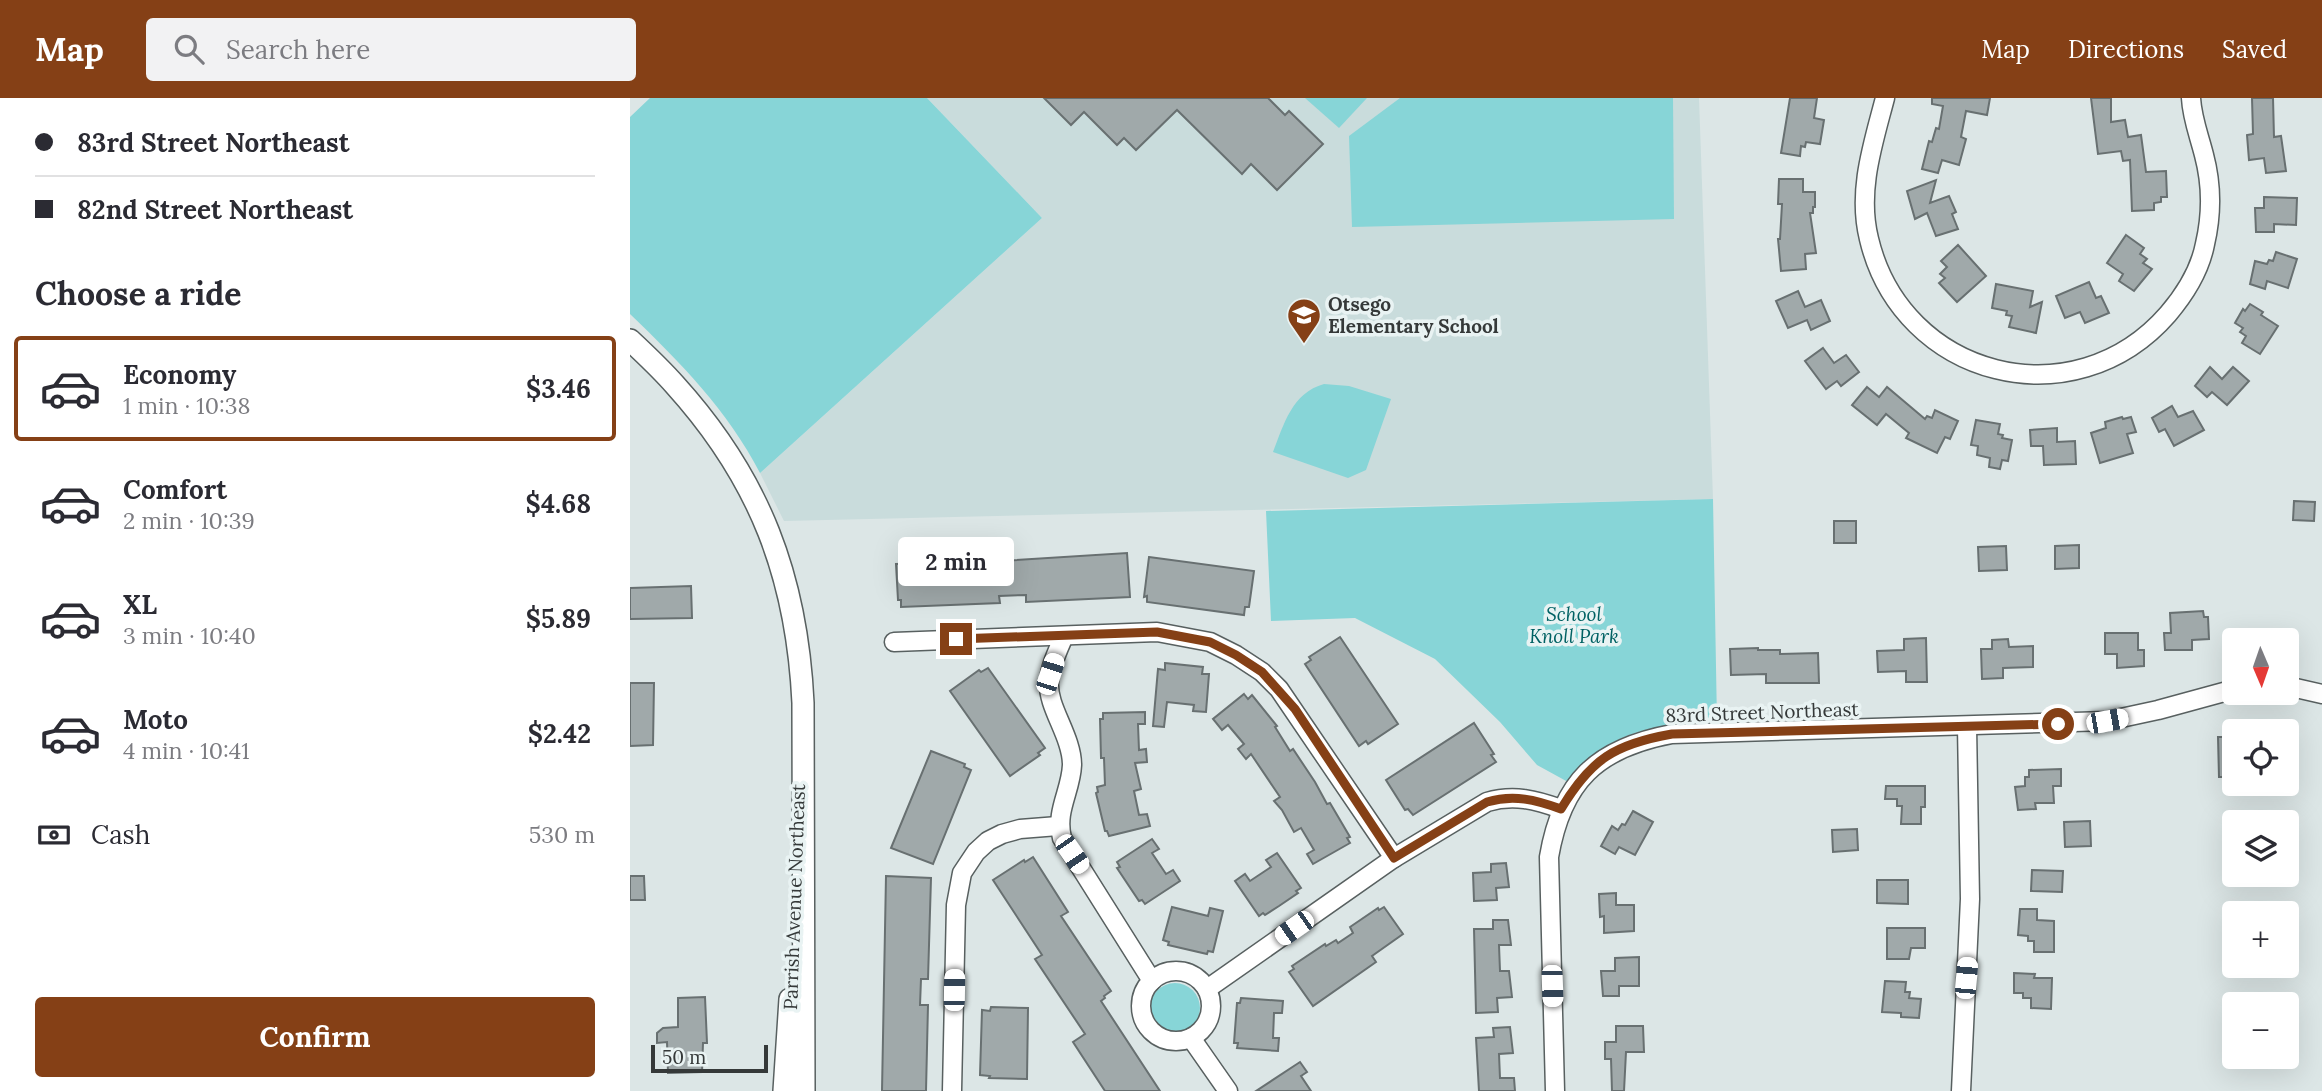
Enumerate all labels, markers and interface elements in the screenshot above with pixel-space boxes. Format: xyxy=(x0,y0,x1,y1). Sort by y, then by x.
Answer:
search box xyxy=(146,18,636,81)
text: Map xyxy=(35,28,104,70)
icon: search xyxy=(170,30,208,68)
text: Search here xyxy=(226,33,370,66)
text: Map xyxy=(1981,34,2030,65)
text: Directions xyxy=(2068,34,2184,65)
text: Saved xyxy=(2222,34,2287,65)
text: 83rd Street Northeast xyxy=(77,126,349,159)
text: 82nd Street Northeast xyxy=(77,193,353,226)
text: Choose a ride xyxy=(35,273,242,314)
place label: Otsego Elementary School xyxy=(1328,292,1499,338)
school or university icon: Otsego Elementary School xyxy=(1285,296,1323,345)
icon: car xyxy=(39,357,102,420)
text: Economy xyxy=(123,358,236,391)
text: $3.46 xyxy=(526,372,591,405)
text: 1 min · 10:38 xyxy=(123,391,250,420)
icon: car xyxy=(39,472,102,535)
text: Comfort xyxy=(123,473,227,506)
text: $4.68 xyxy=(526,487,591,520)
text: 2 min · 10:39 xyxy=(123,506,255,535)
callout: 2 min xyxy=(898,538,1014,587)
text: 2 min xyxy=(925,547,987,576)
icon: car xyxy=(39,587,102,650)
text: XL xyxy=(123,588,157,621)
text: $5.89 xyxy=(526,602,591,635)
park label: School Knoll Park xyxy=(1529,602,1619,648)
text: 3 min · 10:40 xyxy=(123,621,256,650)
route end xyxy=(940,623,972,655)
north arrow xyxy=(2222,628,2300,705)
map controls xyxy=(2222,628,2299,1069)
car xyxy=(1034,651,1067,697)
street label: 83rd Street Northeast xyxy=(1665,697,1860,727)
icon: car xyxy=(39,702,102,765)
text: Moto xyxy=(123,703,188,736)
car xyxy=(2085,707,2130,735)
route start xyxy=(2042,708,2074,740)
text: $2.42 xyxy=(528,717,591,750)
button: locate xyxy=(2222,719,2299,796)
text: 4 min · 10:41 xyxy=(123,736,250,765)
street label: Parrish Avenue Northeast xyxy=(778,783,810,1011)
button: layers xyxy=(2222,810,2299,887)
icon: cash xyxy=(35,816,73,854)
text: Cash xyxy=(91,818,150,851)
text: 530 m xyxy=(529,820,595,849)
car xyxy=(1052,831,1093,877)
button: + xyxy=(2222,901,2299,978)
car xyxy=(1271,907,1318,949)
car xyxy=(1954,956,1979,1000)
car xyxy=(1541,965,1564,1007)
car xyxy=(944,969,965,1011)
button: − xyxy=(2222,992,2299,1069)
button: Confirm xyxy=(35,997,595,1077)
scale bar xyxy=(651,1042,768,1074)
text: 50 m xyxy=(662,1045,706,1069)

